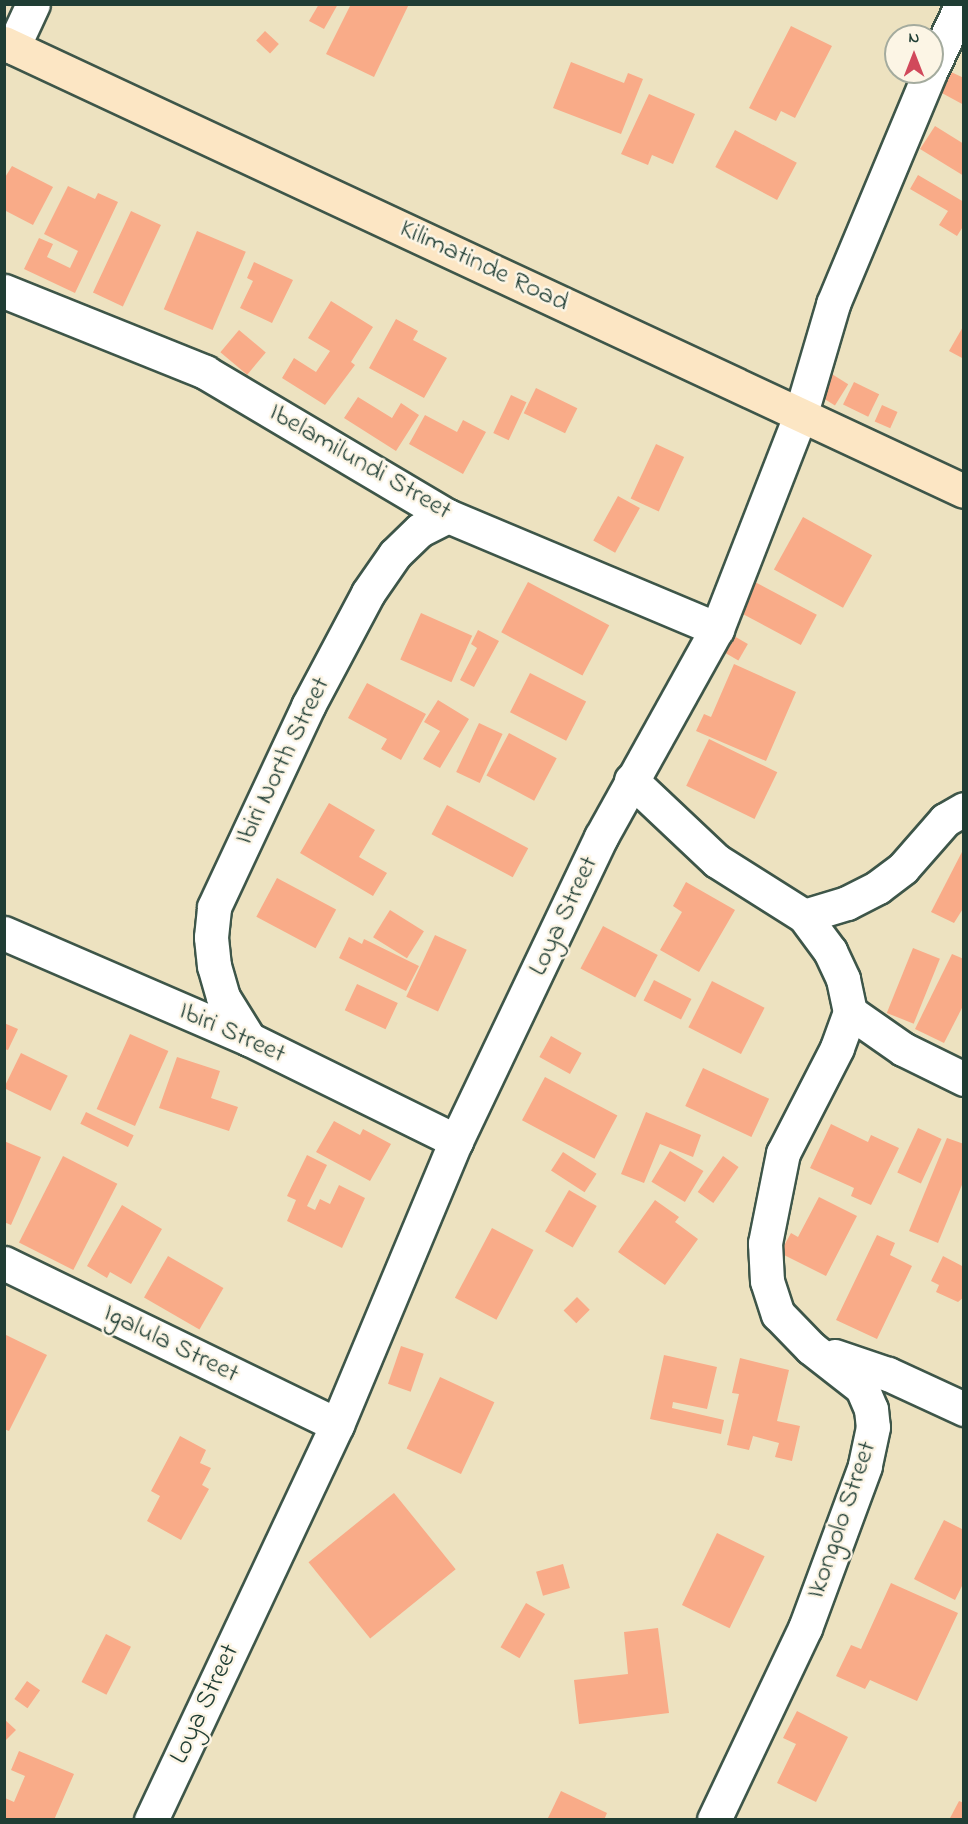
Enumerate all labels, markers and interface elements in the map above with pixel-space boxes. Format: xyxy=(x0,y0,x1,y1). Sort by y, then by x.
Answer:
north arrow xyxy=(884,24,944,84)
text: N xyxy=(909,26,919,50)
street label: Kilimatinde Road xyxy=(394,213,574,319)
street label: Ibelamilundi Street xyxy=(263,397,457,527)
street label: Ibiri North Street xyxy=(228,672,338,850)
street label: Loya Street xyxy=(522,851,606,981)
street label: Ibiri Street xyxy=(174,995,290,1071)
street label: Igalula Street xyxy=(98,1297,244,1391)
street label: Ikongolo Street xyxy=(800,1437,884,1603)
street label: Loya Street xyxy=(163,1639,247,1769)

